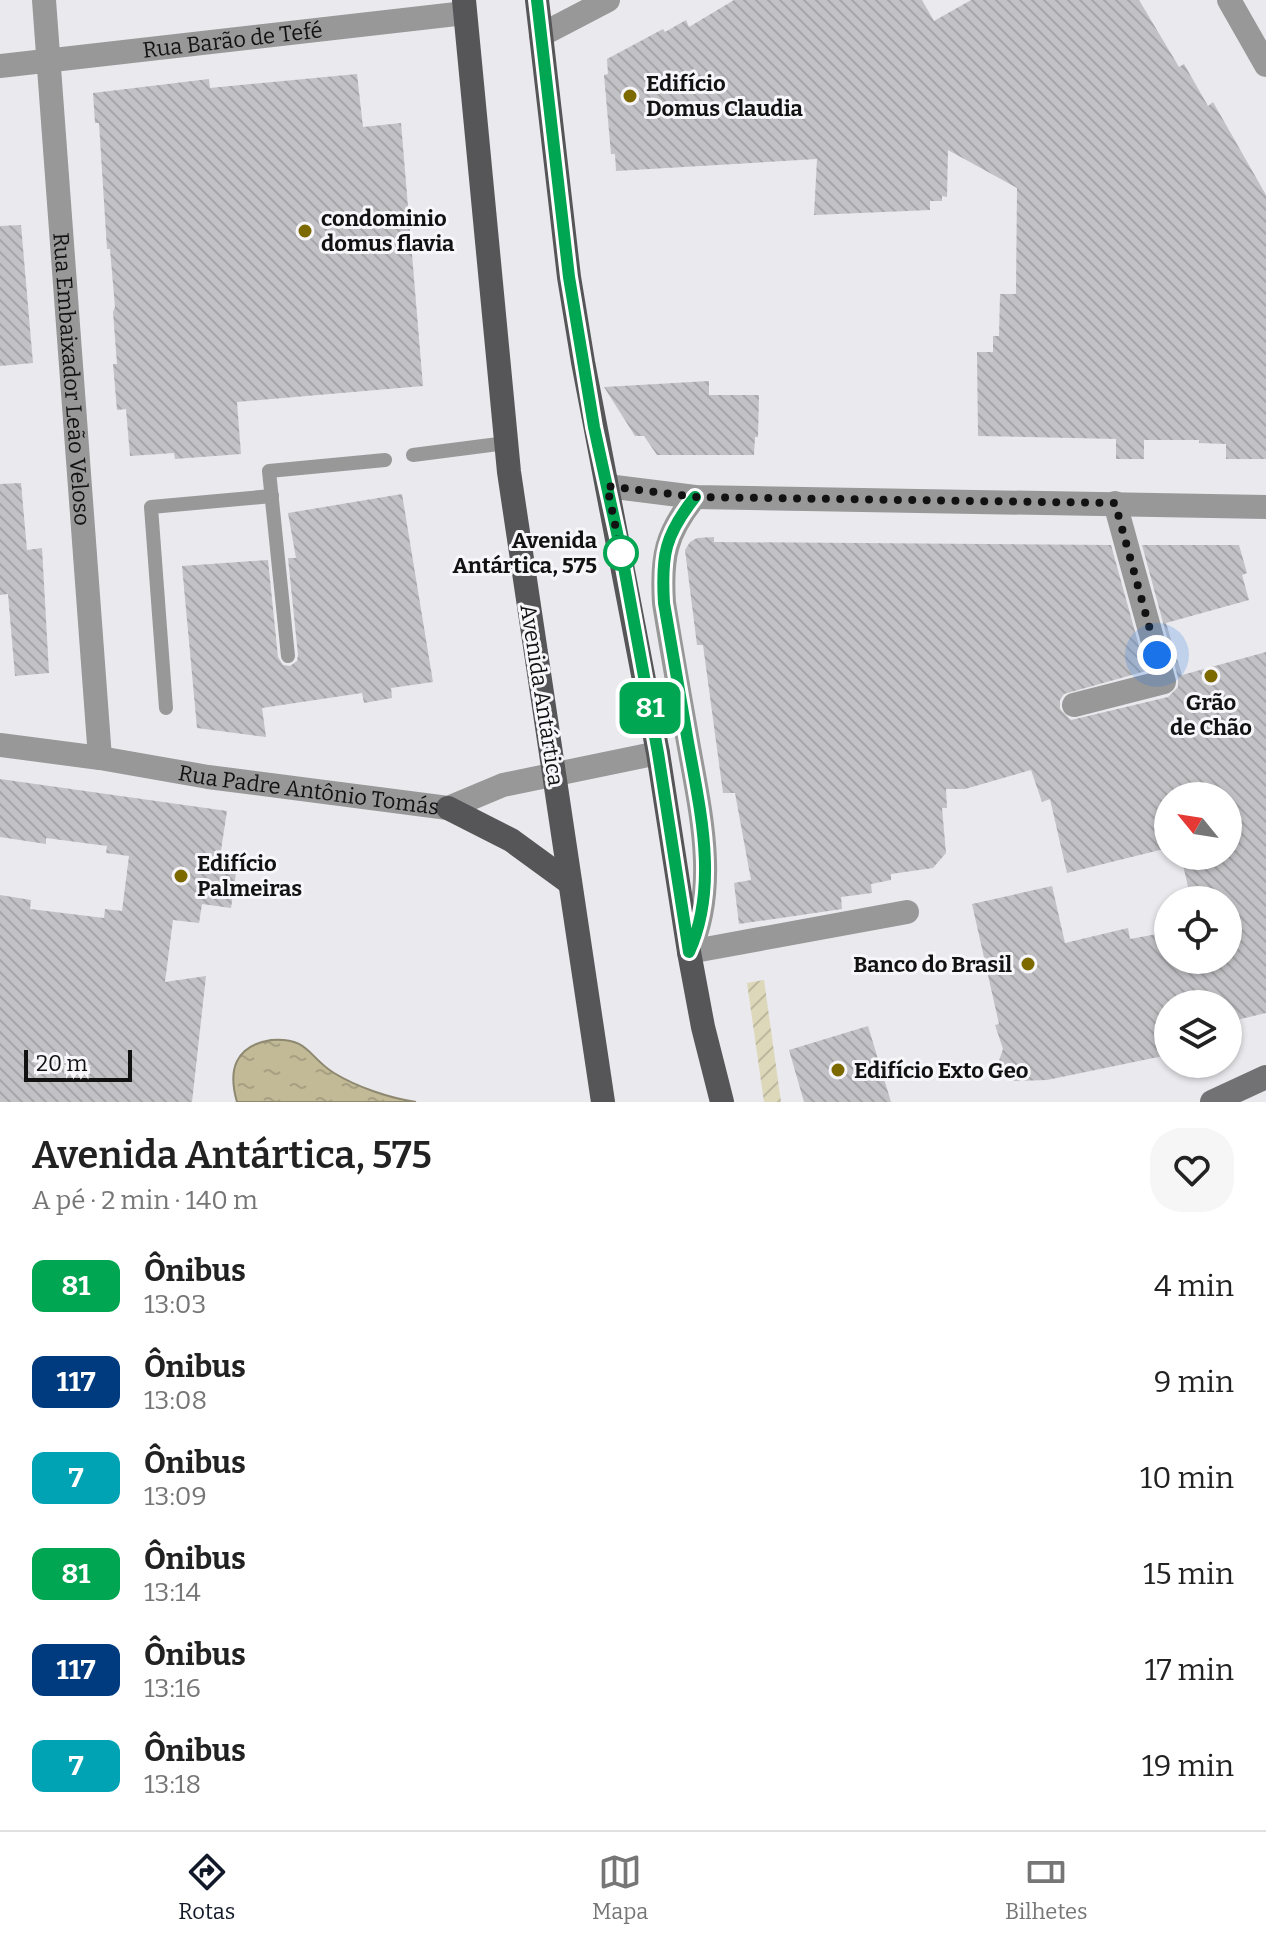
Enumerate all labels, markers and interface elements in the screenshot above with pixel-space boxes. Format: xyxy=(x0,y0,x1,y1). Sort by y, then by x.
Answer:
street label: Rua Barão de Tefé xyxy=(141,16,324,63)
place label: Edifício Domus Claudia xyxy=(646,70,804,122)
marker: Edifício Domus Claudia xyxy=(621,87,639,105)
place label: condominio domus flavia xyxy=(321,205,455,257)
marker: condominio domus flavia xyxy=(296,222,314,240)
street label: Rua Embaixador Leão Veloso xyxy=(48,231,96,527)
place label: Avenida Antártica, 575 xyxy=(452,527,598,579)
marker: Avenida Antártica, 575 xyxy=(604,536,638,570)
street label: Avenida Antártica xyxy=(514,602,570,788)
your location xyxy=(1137,635,1177,675)
marker: Grão de Chão xyxy=(1202,667,1220,685)
line badge: 81 xyxy=(614,682,686,734)
place label: Grão de Chão xyxy=(1170,689,1252,741)
text: 81 xyxy=(636,691,664,724)
street label: Rua Padre Antônio Tomás xyxy=(176,759,441,820)
north arrow xyxy=(1154,782,1242,870)
map controls xyxy=(1154,782,1242,1078)
place label: Edifício Palmeiras xyxy=(197,850,302,902)
marker: Edifício Palmeiras xyxy=(172,867,190,885)
button: locate xyxy=(1154,886,1242,974)
place label: Banco do Brasil xyxy=(853,951,1012,978)
marker: Banco do Brasil xyxy=(1019,955,1037,973)
button: layers xyxy=(1154,990,1242,1078)
scale bar xyxy=(24,1046,132,1082)
text: 20 m xyxy=(36,1050,87,1077)
place label: Edifício Exto Geo xyxy=(854,1057,1029,1084)
marker: Edifício Exto Geo xyxy=(829,1061,847,1079)
button: heart xyxy=(1150,1128,1234,1212)
text: Avenida Antártica, 575 xyxy=(32,1132,432,1178)
text: A pé · 2 min · 140 m xyxy=(32,1185,258,1216)
text: Ônibus xyxy=(144,1253,246,1289)
text: 4 min xyxy=(1154,1268,1234,1304)
text: 81 xyxy=(62,1269,90,1302)
text: 13:03 xyxy=(144,1289,206,1320)
text: Ônibus xyxy=(144,1349,246,1385)
text: 9 min xyxy=(1154,1364,1234,1400)
text: 117 xyxy=(57,1365,95,1398)
text: 13:08 xyxy=(144,1385,207,1416)
text: Ônibus xyxy=(144,1445,246,1481)
text: 10 min xyxy=(1140,1460,1234,1496)
text: 7 xyxy=(68,1461,84,1494)
text: 13:09 xyxy=(144,1481,207,1512)
text: Ônibus xyxy=(144,1541,246,1577)
text: 15 min xyxy=(1143,1556,1234,1592)
text: 81 xyxy=(62,1557,90,1590)
text: 13:14 xyxy=(144,1577,201,1608)
text: Ônibus xyxy=(144,1637,246,1673)
text: 17 min xyxy=(1145,1652,1234,1688)
text: 117 xyxy=(57,1653,95,1686)
text: 13:16 xyxy=(144,1673,201,1704)
text: Ônibus xyxy=(144,1733,246,1769)
text: 19 min xyxy=(1142,1748,1234,1784)
text: 7 xyxy=(68,1749,84,1782)
text: 13:18 xyxy=(144,1769,201,1800)
tab: Rotas xyxy=(178,1850,235,1925)
tab: Mapa xyxy=(592,1850,648,1925)
tab: Bilhetes xyxy=(1005,1850,1088,1925)

